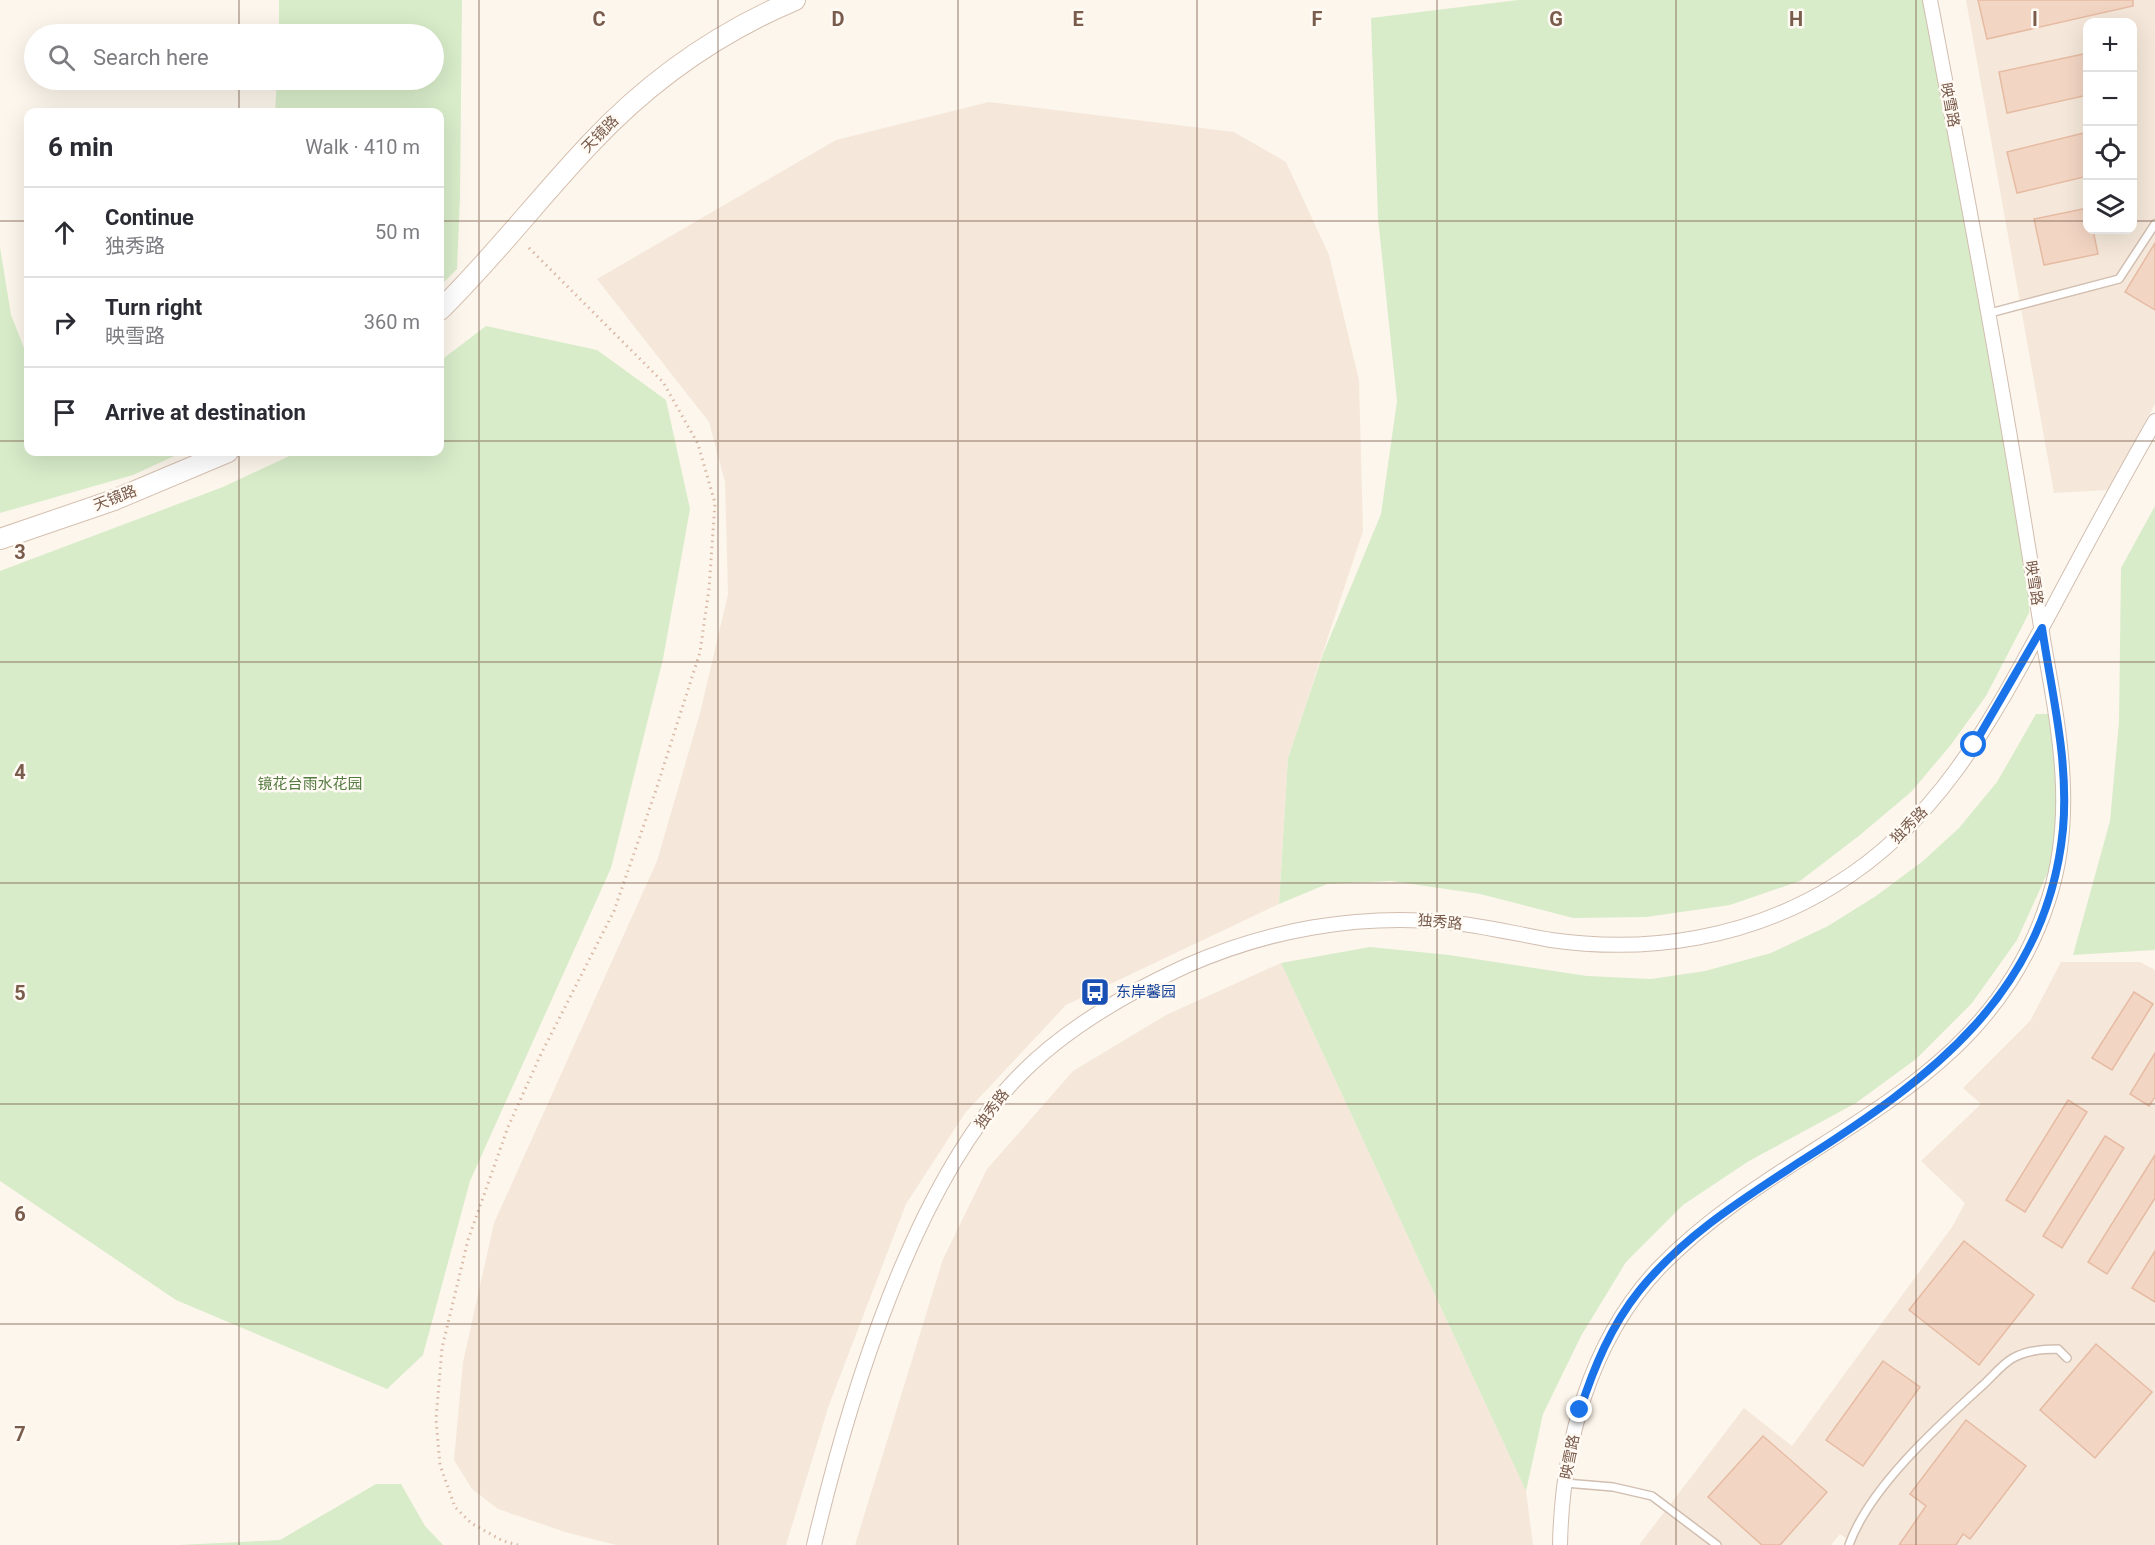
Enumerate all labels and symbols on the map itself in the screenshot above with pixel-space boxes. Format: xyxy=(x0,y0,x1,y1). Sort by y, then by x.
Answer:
text: C xyxy=(592,7,606,31)
text: D xyxy=(832,7,845,31)
text: E xyxy=(1072,7,1084,31)
text: F xyxy=(1312,7,1323,31)
text: G xyxy=(1549,7,1563,31)
text: H xyxy=(1789,7,1803,31)
text: I xyxy=(2032,7,2038,31)
street label: 映雪路 xyxy=(1937,81,1963,129)
street label: 天镜路 xyxy=(578,112,622,156)
street label: 天镜路 xyxy=(91,482,139,514)
text: 3 xyxy=(14,540,26,564)
street label: 映雪路 xyxy=(2022,559,2046,607)
route start xyxy=(1960,731,1986,757)
text: 4 xyxy=(14,760,26,784)
park label: 镜花台雨水花园 xyxy=(257,775,363,793)
street label: 独秀路 xyxy=(1887,803,1931,847)
street label: 独秀路 xyxy=(1417,911,1463,933)
bus stop icon: 东岸馨园 xyxy=(1079,976,1111,1008)
text: 5 xyxy=(14,981,26,1005)
place label: 东岸馨园 xyxy=(1116,983,1176,1001)
street label: 独秀路 xyxy=(971,1086,1013,1132)
text: 6 xyxy=(14,1202,26,1226)
route end xyxy=(1566,1396,1592,1422)
text: 7 xyxy=(14,1422,26,1446)
street label: 映雪路 xyxy=(1557,1433,1583,1481)

